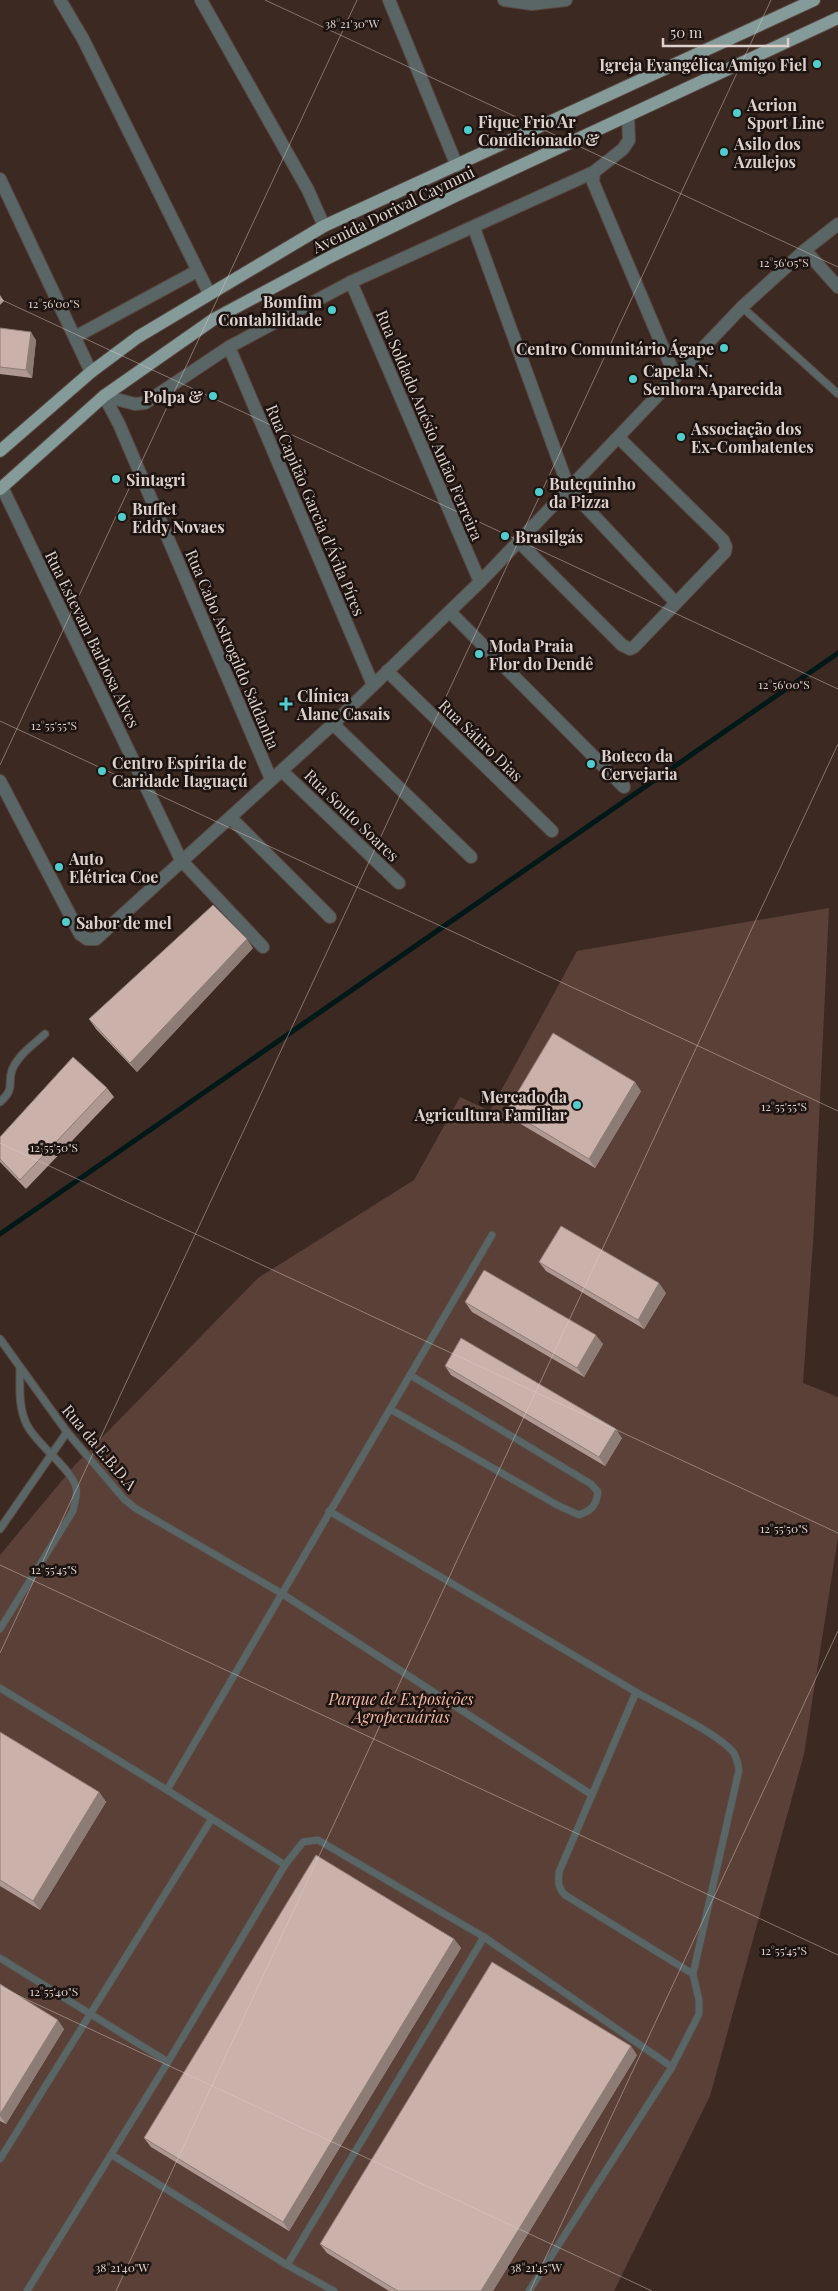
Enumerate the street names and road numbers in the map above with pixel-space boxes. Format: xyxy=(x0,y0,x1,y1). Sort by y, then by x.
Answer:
street label: Avenida Dorival Caymmi xyxy=(308,161,478,258)
street label: Rua Soldado Anésio Antão Ferreira xyxy=(372,307,488,543)
street label: Rua Capitão Garcia d'Ávila Píres xyxy=(262,401,370,619)
street label: Rua Cabo Astrogildo Saldanha xyxy=(181,546,285,752)
street label: Rua Estevam Barbosa Alves xyxy=(41,547,145,731)
street label: Rua Sátiro Dias xyxy=(434,694,528,786)
street label: Rua Souto Soares xyxy=(300,764,404,866)
street label: Rua da E.B.D.A xyxy=(58,1400,143,1495)

